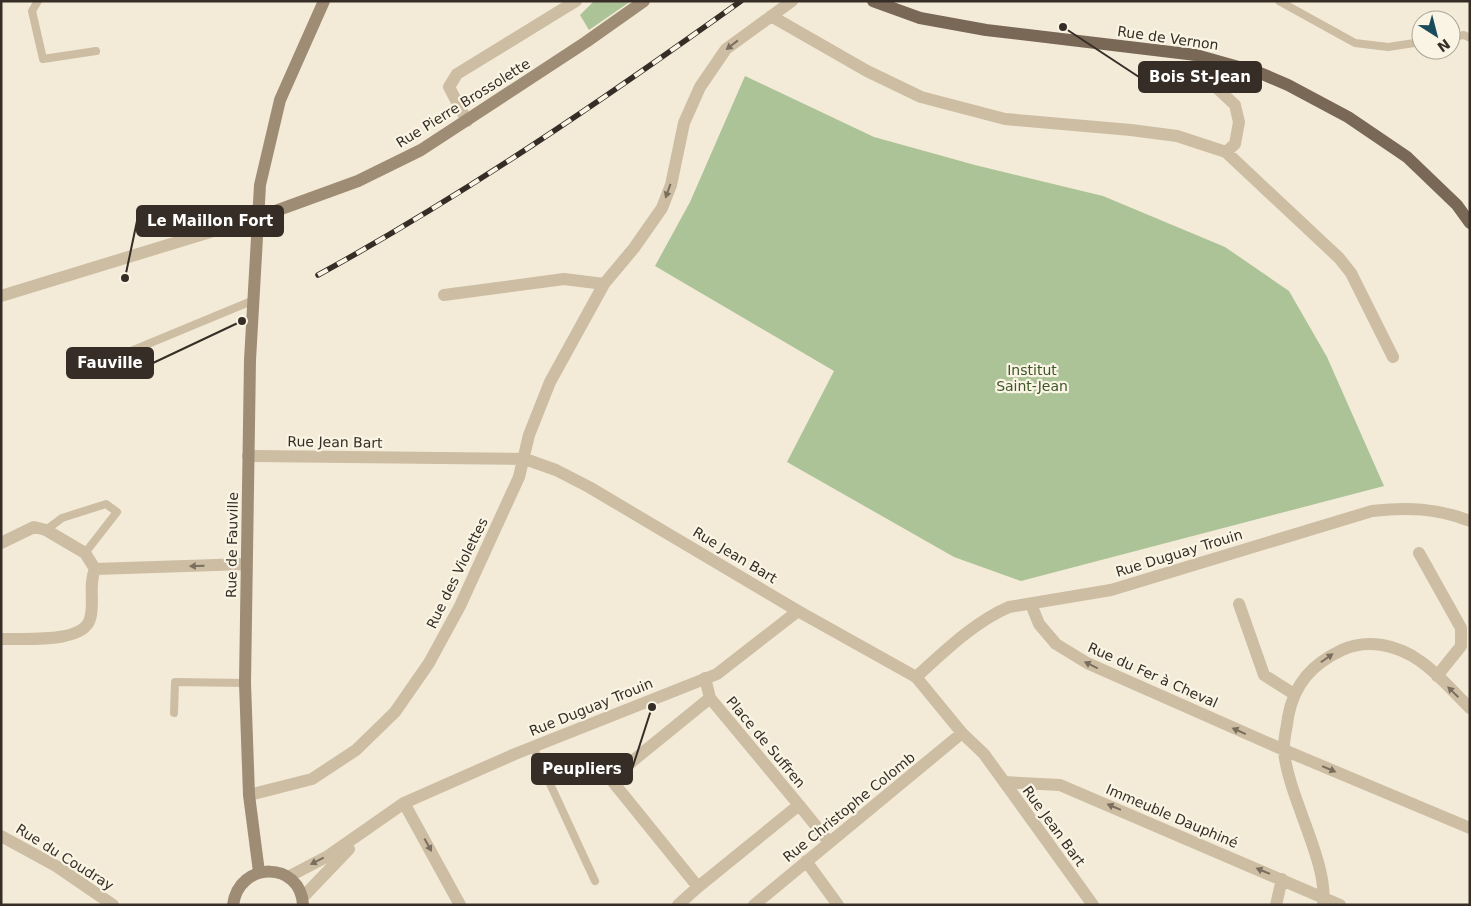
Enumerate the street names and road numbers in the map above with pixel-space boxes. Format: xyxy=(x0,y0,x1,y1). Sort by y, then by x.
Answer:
street label: Rue de Vernon xyxy=(1116,23,1220,53)
street label: Rue Pierre Brossolette xyxy=(393,55,533,151)
street label: Rue Jean Bart xyxy=(287,433,383,451)
street label: Rue de Fauville xyxy=(223,492,241,598)
street label: Rue des Violettes xyxy=(423,515,491,631)
street label: Rue Jean Bart xyxy=(690,524,780,587)
street label: Rue Duguay Trouin xyxy=(1114,526,1244,580)
street label: Rue du Fer à Cheval xyxy=(1086,639,1220,711)
street label: Rue Duguay Trouin xyxy=(527,675,655,739)
street label: Place de Suffren xyxy=(723,693,809,791)
street label: Rue Christophe Colomb xyxy=(780,749,918,865)
street label: Immeuble Dauphiné xyxy=(1103,781,1241,851)
street label: Rue Jean Bart xyxy=(1020,783,1089,870)
street label: Rue du Coudray xyxy=(13,821,117,893)

